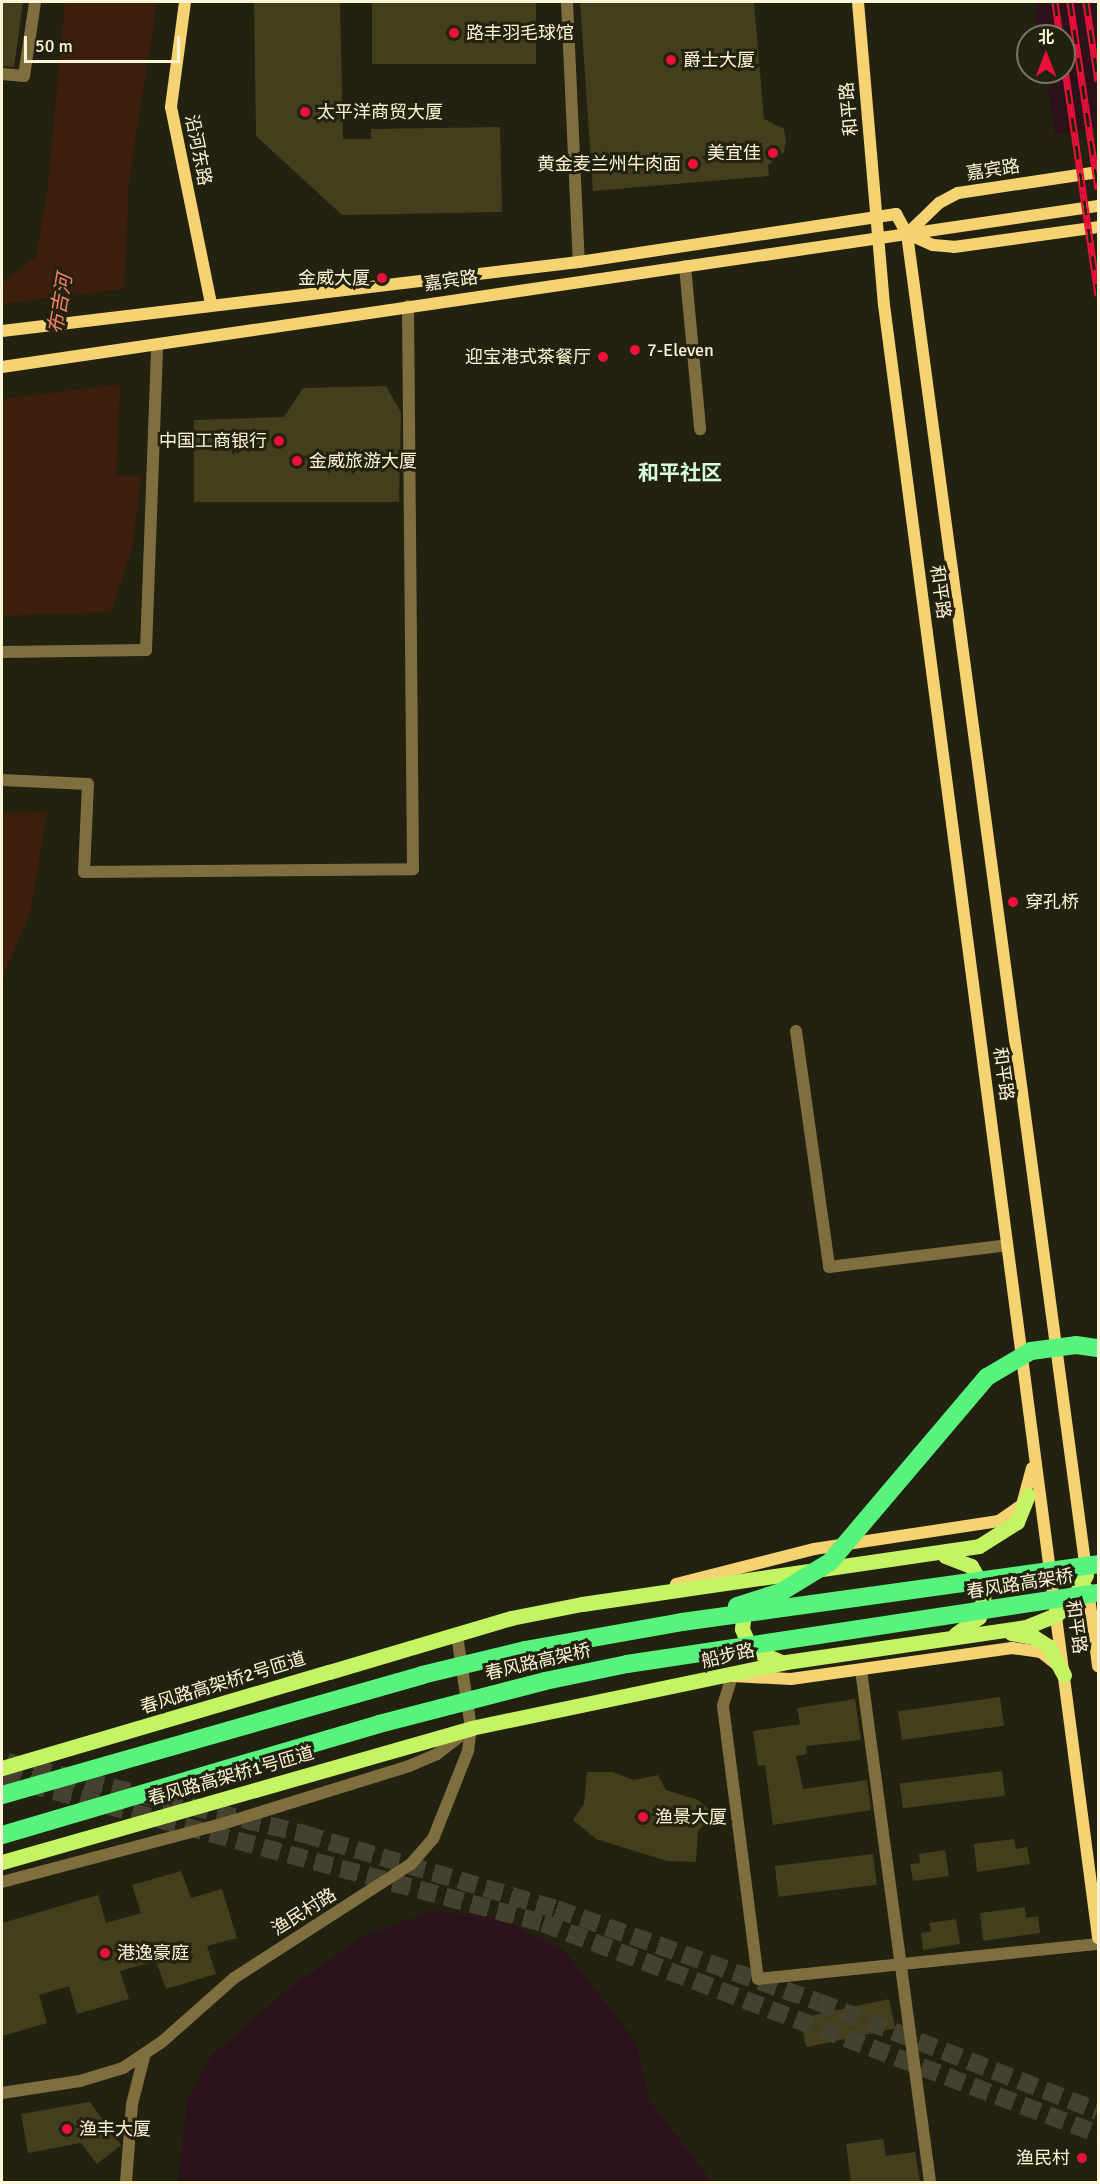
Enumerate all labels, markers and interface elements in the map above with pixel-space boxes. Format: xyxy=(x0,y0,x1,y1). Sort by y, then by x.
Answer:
place label: 路丰羽毛球馆 xyxy=(466,22,574,44)
scale bar xyxy=(27,24,183,62)
north arrow xyxy=(1016,24,1076,84)
marker: 路丰羽毛球馆 xyxy=(447,26,461,40)
text: 北 xyxy=(1038,28,1054,48)
text: 50 m xyxy=(35,35,73,57)
place label: 爵士大厦 xyxy=(683,49,755,71)
marker: 爵士大厦 xyxy=(664,53,678,67)
street label: 和平路 xyxy=(836,81,862,137)
place label: 太平洋商贸大厦 xyxy=(317,101,443,123)
marker: 太平洋商贸大厦 xyxy=(298,105,312,119)
street label: 沿河东路 xyxy=(181,113,215,187)
place label: 美宜佳 xyxy=(707,142,761,164)
marker: 美宜佳 xyxy=(766,146,780,160)
place label: 黄金麦兰州牛肉面 xyxy=(537,153,681,175)
street label: 嘉宾路 xyxy=(965,155,1021,185)
marker: 黄金麦兰州牛肉面 xyxy=(686,157,700,171)
place label: 金威大厦 xyxy=(298,267,370,289)
street label: 嘉宾路 xyxy=(423,267,479,295)
marker: 金威大厦 xyxy=(375,271,389,285)
water label: 布吉河 xyxy=(43,272,77,336)
place label: 7-Eleven xyxy=(647,339,714,361)
marker: 7-Eleven xyxy=(628,343,642,357)
place label: 迎宝港式茶餐厅 xyxy=(465,346,591,368)
marker: 迎宝港式茶餐厅 xyxy=(596,350,610,364)
place label: 中国工商银行 xyxy=(159,430,267,452)
marker: 中国工商银行 xyxy=(272,434,286,448)
place label: 金威旅游大厦 xyxy=(309,450,417,472)
marker: 金威旅游大厦 xyxy=(290,454,304,468)
district label: 和平社区 xyxy=(638,460,722,486)
street label: 和平路 xyxy=(926,564,954,620)
place label: 穿孔桥 xyxy=(1025,891,1079,913)
marker: 穿孔桥 xyxy=(1006,895,1020,909)
street label: 和平路 xyxy=(989,1046,1017,1102)
street label: 春风路高架桥 xyxy=(965,1565,1075,1603)
street label: 和平路 xyxy=(1062,1599,1090,1655)
street label: 春风路高架桥 xyxy=(483,1639,593,1685)
street label: 船步路 xyxy=(699,1639,757,1673)
street label: 春风路高架桥2号匝道 xyxy=(138,1648,308,1718)
street label: 春风路高架桥1号匝道 xyxy=(145,1742,317,1810)
place label: 渔景大厦 xyxy=(655,1806,727,1828)
marker: 渔景大厦 xyxy=(636,1810,650,1824)
street label: 渔民村路 xyxy=(268,1884,340,1940)
place label: 港逸豪庭 xyxy=(117,1942,189,1964)
marker: 港逸豪庭 xyxy=(98,1946,112,1960)
place label: 渔丰大厦 xyxy=(79,2118,151,2140)
marker: 渔丰大厦 xyxy=(60,2122,74,2136)
place label: 渔民村 xyxy=(1016,2147,1070,2169)
marker: 渔民村 xyxy=(1075,2151,1089,2165)

